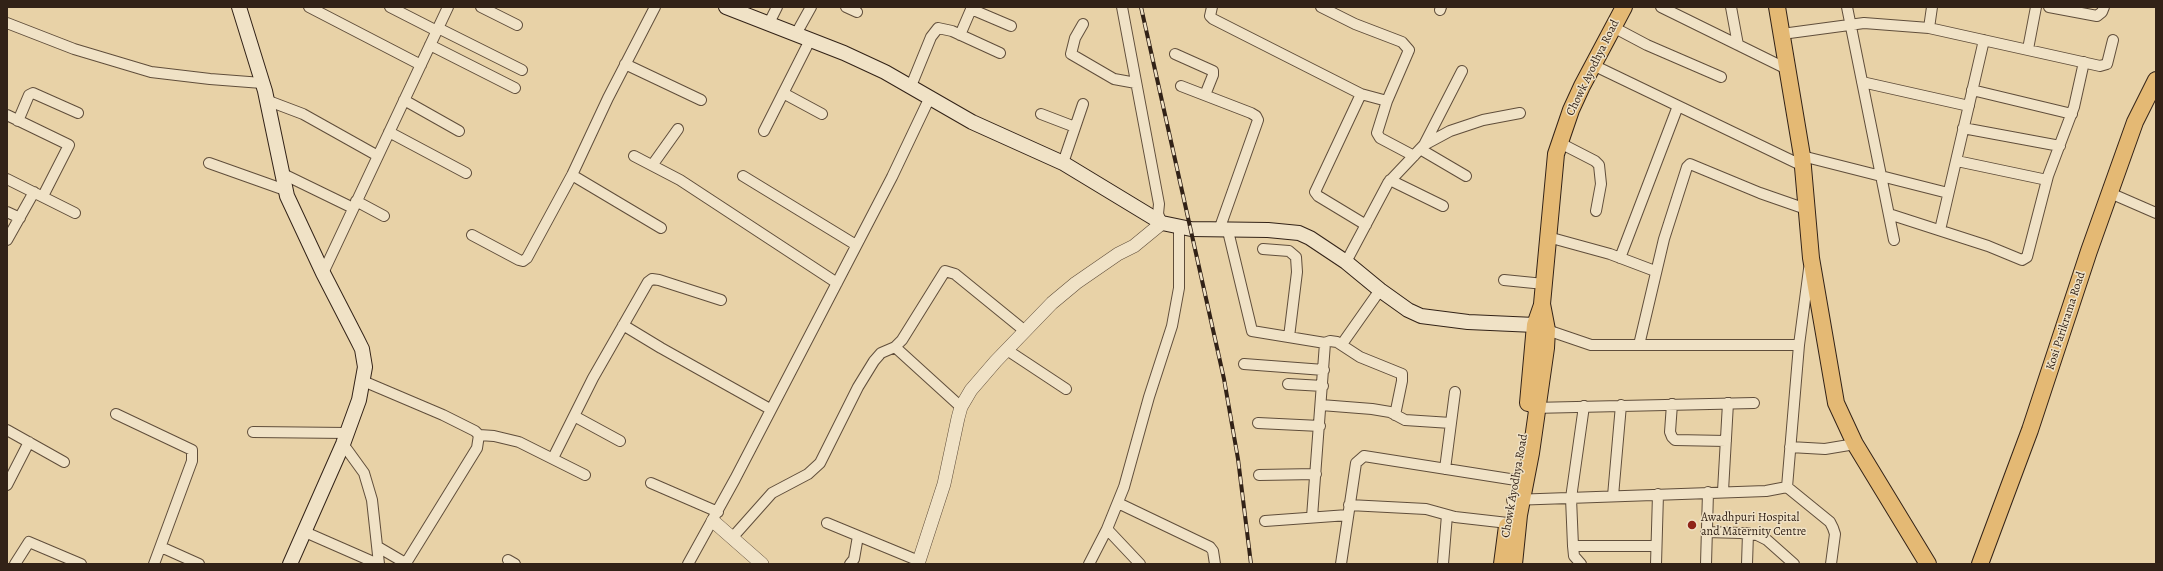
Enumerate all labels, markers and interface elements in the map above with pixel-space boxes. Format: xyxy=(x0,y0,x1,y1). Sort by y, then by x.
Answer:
street label: Chowk Ayodhya Road xyxy=(1563,18,1623,118)
street label: Kosi Parikrama Road xyxy=(2043,270,2089,372)
street label: Chowk Ayodhya Road xyxy=(1499,433,1531,539)
place label: Awadhpuri Hospital and Maternity Centre xyxy=(1701,511,1806,539)
marker: Awadhpuri Hospital and Maternity Centre xyxy=(1686,519,1698,531)

